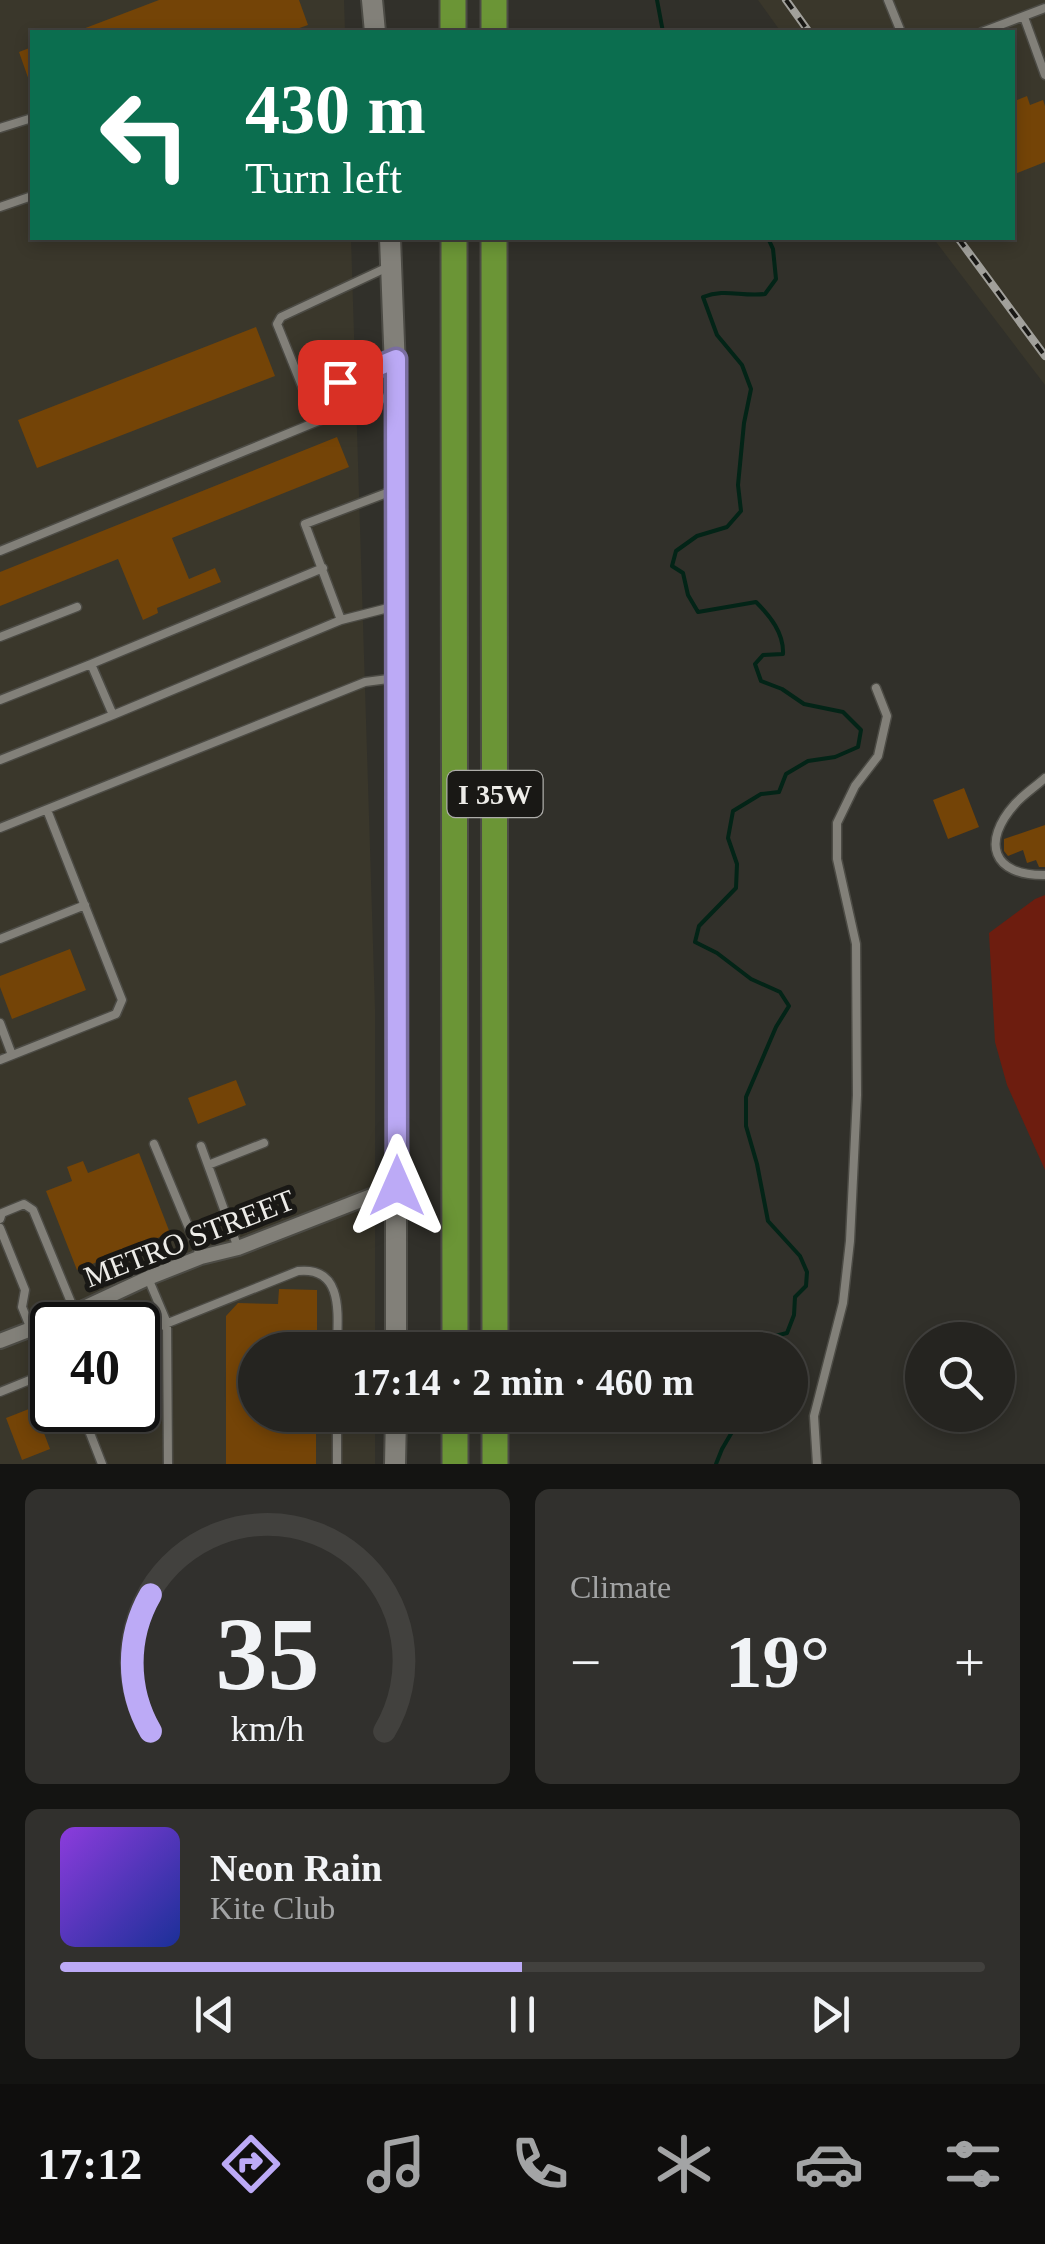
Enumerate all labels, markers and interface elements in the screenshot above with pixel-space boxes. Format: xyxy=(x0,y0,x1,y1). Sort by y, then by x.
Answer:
icon: left xyxy=(80,70,210,200)
text: 430 m xyxy=(245,71,426,148)
text: Turn left xyxy=(245,153,402,203)
pin xyxy=(298,340,383,425)
icon: arrive xyxy=(313,355,368,410)
road number: I 35W xyxy=(448,771,542,817)
position arrow xyxy=(345,1134,449,1238)
street label: METRO STREET xyxy=(79,1183,299,1293)
speed limit sign: 40 xyxy=(30,1302,160,1432)
map controls xyxy=(905,1322,1015,1432)
button: search xyxy=(905,1322,1015,1432)
text: 17:14 · 2 min · 460 m xyxy=(352,1361,694,1403)
text: Climate xyxy=(570,1569,671,1605)
text: 35 xyxy=(216,1596,320,1711)
text: 19° xyxy=(725,1620,830,1703)
text: − xyxy=(570,1632,601,1693)
text: + xyxy=(954,1632,985,1693)
text: km/h xyxy=(231,1709,304,1749)
text: Neon Rain xyxy=(210,1847,382,1889)
text: Kite Club xyxy=(210,1890,335,1926)
icon: previous xyxy=(187,1987,242,2042)
icon: pause xyxy=(495,1987,550,2042)
icon: next xyxy=(803,1987,858,2042)
icon: directions xyxy=(216,2129,286,2199)
icon: music xyxy=(361,2129,431,2199)
icon: phone xyxy=(505,2129,575,2199)
icon: climate xyxy=(649,2129,719,2199)
icon: car xyxy=(794,2129,864,2199)
icon: filters xyxy=(938,2129,1008,2199)
text: 17:12 xyxy=(37,2139,142,2189)

